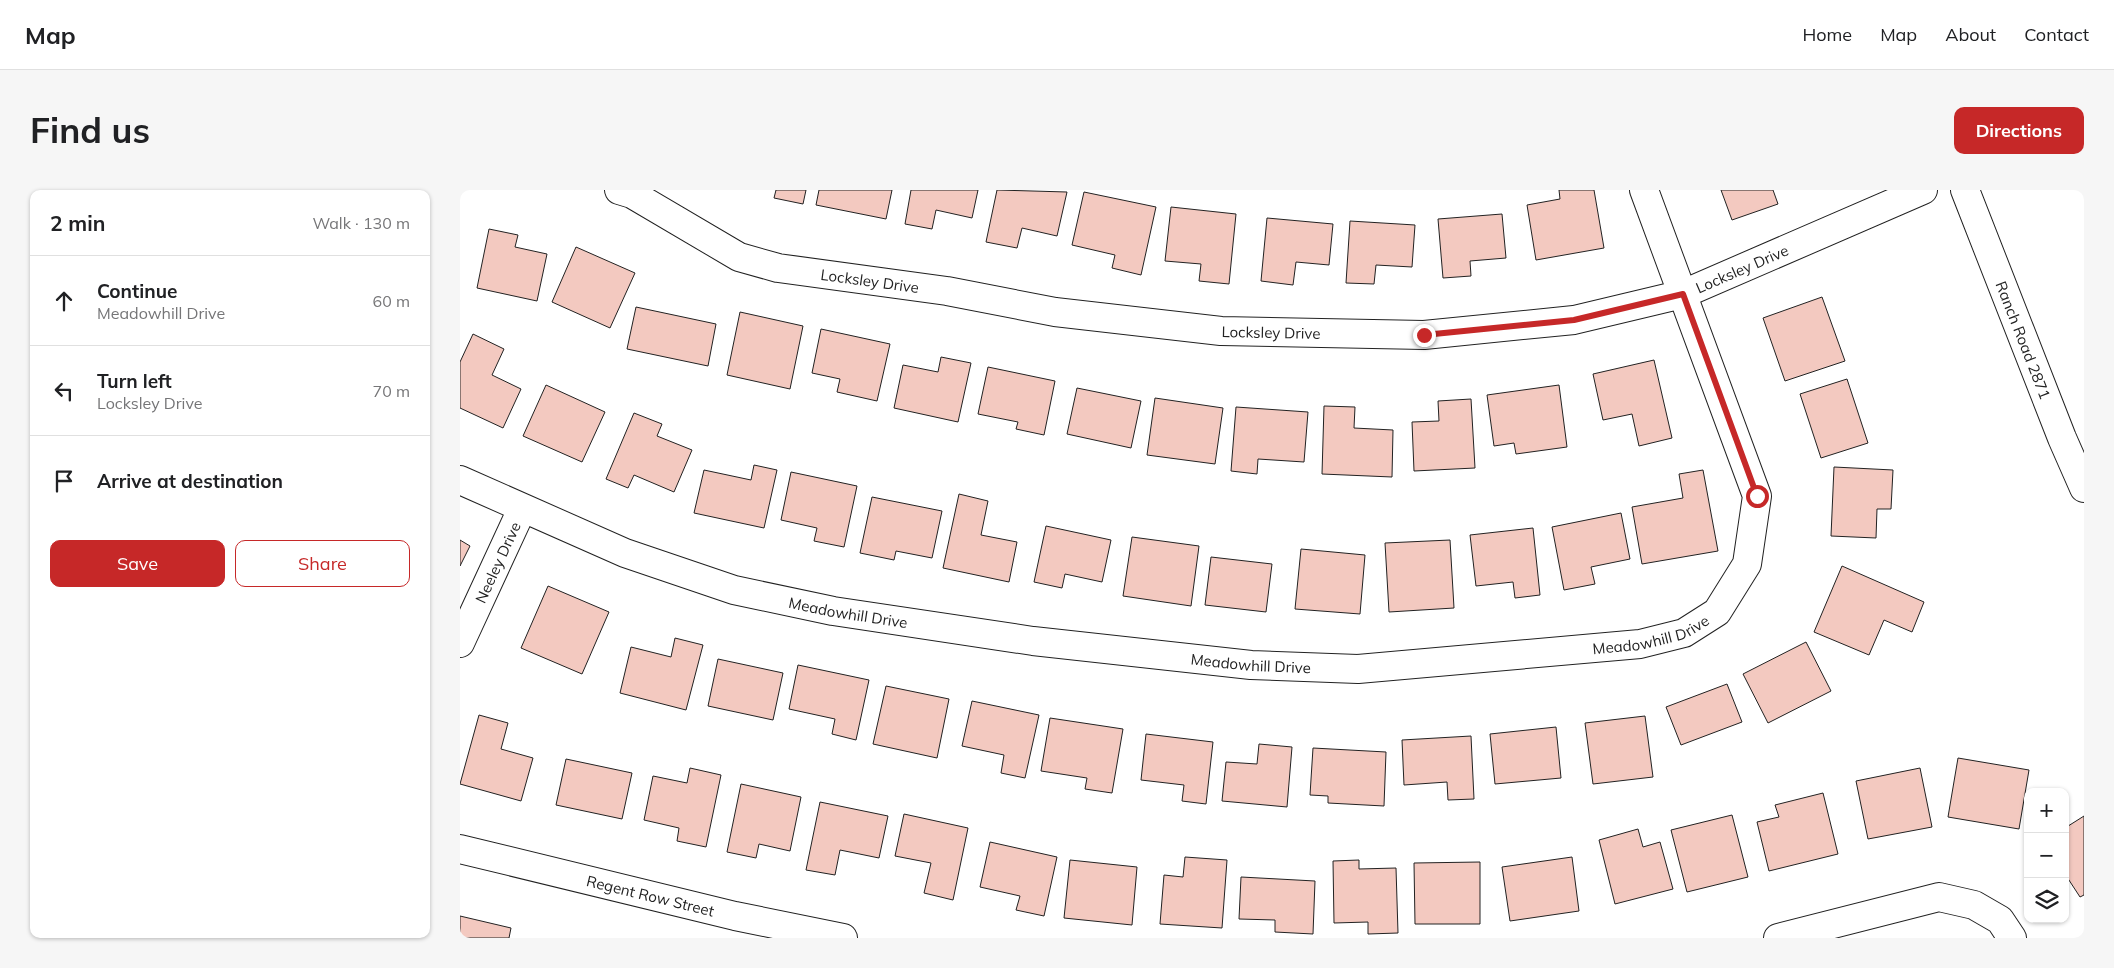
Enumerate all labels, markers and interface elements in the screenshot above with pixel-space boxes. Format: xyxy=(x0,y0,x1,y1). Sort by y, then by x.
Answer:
text: Map xyxy=(25,20,76,50)
text: Home xyxy=(1802,23,1852,46)
text: Map xyxy=(1880,23,1917,46)
text: About xyxy=(1945,23,1996,46)
text: Contact xyxy=(2024,23,2089,46)
button: Directions xyxy=(1954,107,2084,154)
text: Find us xyxy=(30,108,150,152)
text: 2 min xyxy=(50,210,105,236)
text: Walk · 130 m xyxy=(312,213,410,233)
street label: Locksley Drive xyxy=(1693,240,1791,297)
street label: Locksley Drive xyxy=(820,264,920,297)
street label: Ranch Road 2871 xyxy=(1992,278,2055,402)
text: Continue xyxy=(97,279,177,303)
icon: ahead xyxy=(50,287,78,315)
text: 60 m xyxy=(373,291,410,311)
text: Meadowhill Drive xyxy=(97,303,225,323)
street label: Locksley Drive xyxy=(1221,322,1321,342)
route end xyxy=(1413,324,1436,347)
text: Turn left xyxy=(97,369,172,393)
icon: left xyxy=(50,377,78,405)
text: 70 m xyxy=(373,381,410,401)
text: Locksley Drive xyxy=(97,393,202,413)
icon: arrive xyxy=(50,467,78,495)
text: Arrive at destination xyxy=(97,469,283,493)
route start xyxy=(1746,485,1769,508)
street label: Neeley Drive xyxy=(470,519,524,606)
button: Save xyxy=(50,540,225,587)
button: Share xyxy=(235,540,410,587)
street label: Meadowhill Drive xyxy=(787,592,909,632)
street label: Meadowhill Drive xyxy=(1592,610,1712,658)
street label: Meadowhill Drive xyxy=(1190,649,1311,677)
map controls xyxy=(2024,788,2069,923)
button: + xyxy=(2024,788,2069,833)
button: − xyxy=(2024,833,2069,878)
street label: Regent Row Street xyxy=(585,871,716,920)
button: layers xyxy=(2024,878,2069,923)

